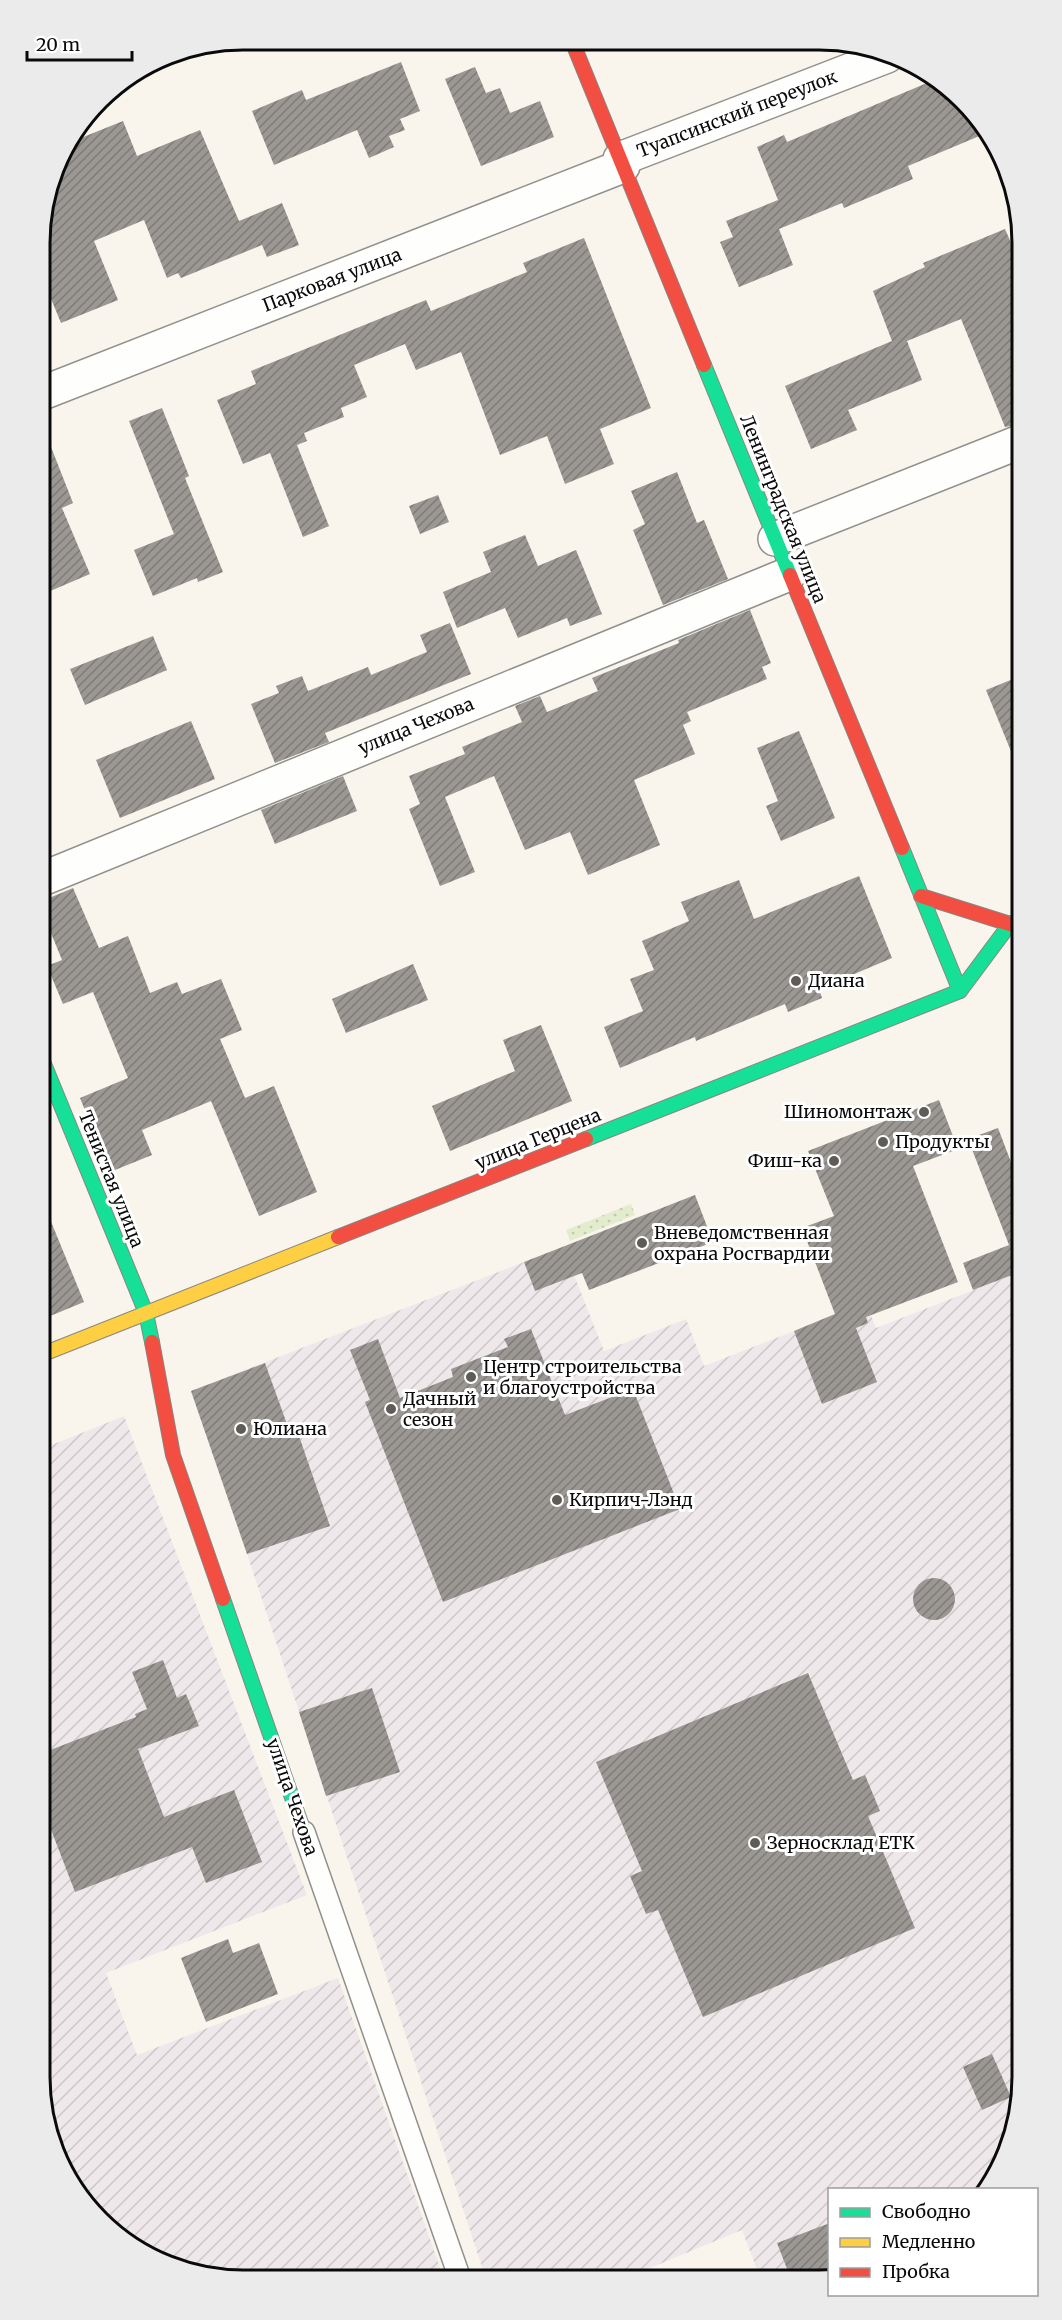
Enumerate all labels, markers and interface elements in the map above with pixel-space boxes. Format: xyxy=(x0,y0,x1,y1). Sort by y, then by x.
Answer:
scale bar xyxy=(27,24,132,62)
text: 20 m xyxy=(36,33,80,56)
street label: Туапсинский переулок xyxy=(634,65,841,162)
street label: Парковая улица xyxy=(259,242,405,317)
street label: Ленинградская улица xyxy=(735,411,832,607)
street label: улица Чехова xyxy=(355,692,477,759)
place label: Диана xyxy=(808,969,865,992)
marker: Диана xyxy=(789,974,803,988)
place label: Шиномонтаж xyxy=(784,1100,913,1123)
street label: улица Герцена xyxy=(472,1103,604,1174)
marker: Шиномонтаж xyxy=(917,1105,931,1119)
street label: Тенистая улица xyxy=(73,1107,150,1251)
place label: Продукты xyxy=(895,1130,990,1153)
marker: Продукты xyxy=(876,1135,890,1149)
place label: Фиш-ка xyxy=(748,1149,822,1172)
marker: Фиш-ка xyxy=(827,1154,841,1168)
place label: Вневедомственная охрана Росгвардии xyxy=(654,1221,830,1265)
marker: Вневедомственная охрана Росгвардии xyxy=(635,1236,649,1250)
place label: Центр строительства и благоустройства xyxy=(483,1355,682,1399)
marker: Центр строительства и благоустройства xyxy=(464,1370,478,1384)
place label: Дачный сезон xyxy=(403,1387,476,1431)
marker: Дачный сезон xyxy=(384,1402,398,1416)
place label: Юлиана xyxy=(253,1417,327,1440)
marker: Юлиана xyxy=(234,1422,248,1436)
place label: Кирпич-Лэнд xyxy=(569,1488,693,1511)
marker: Кирпич-Лэнд xyxy=(550,1493,564,1507)
street label: улица Чехова xyxy=(262,1735,323,1859)
place label: Зерносклад ЕТК xyxy=(767,1831,915,1854)
marker: Зерносклад ЕТК xyxy=(748,1836,762,1850)
legend xyxy=(828,2188,1038,2296)
text: Свободно xyxy=(882,2200,970,2223)
text: Медленно xyxy=(882,2230,975,2253)
text: Пробка xyxy=(882,2260,950,2283)

